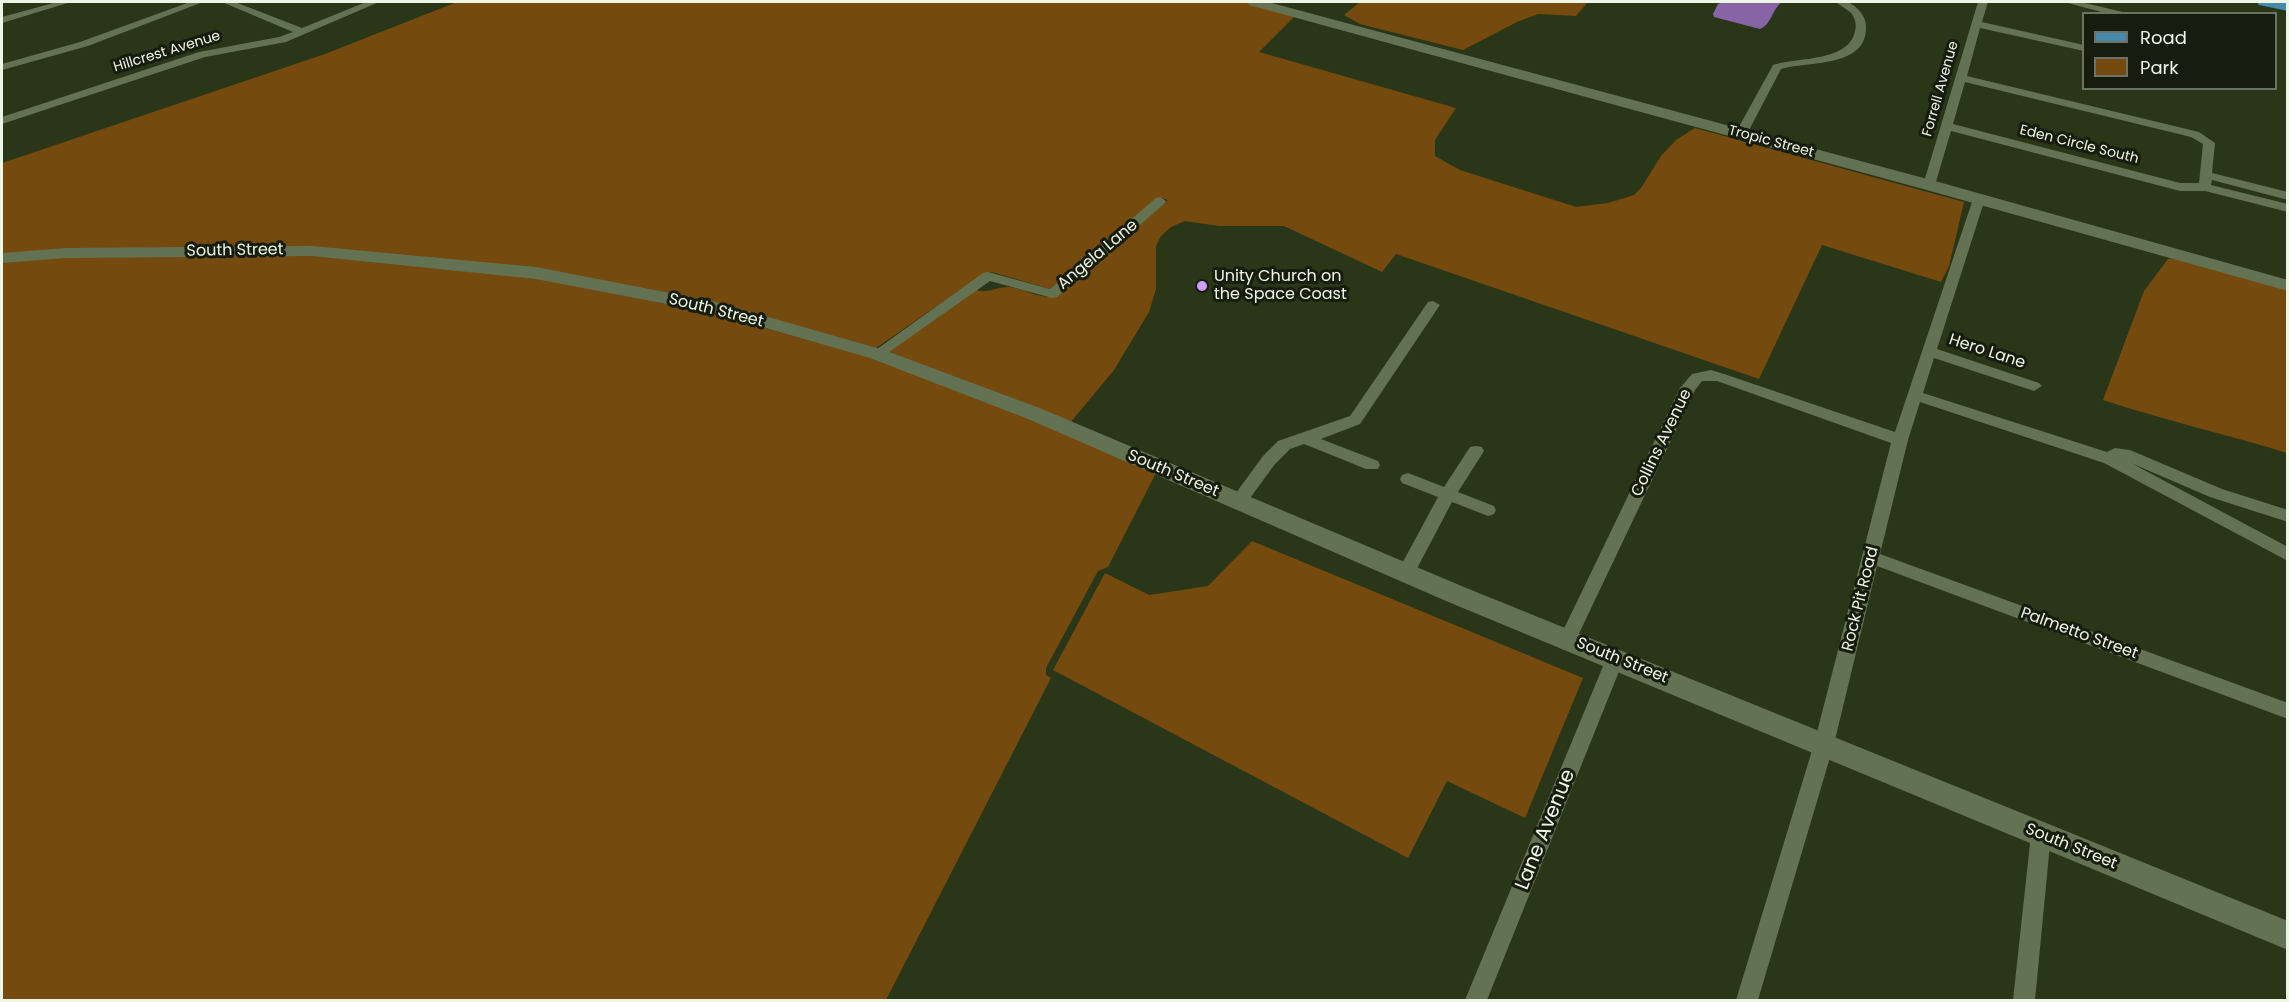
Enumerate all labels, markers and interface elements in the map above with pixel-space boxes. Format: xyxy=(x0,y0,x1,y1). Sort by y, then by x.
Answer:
legend xyxy=(2082,12,2277,90)
text: Road xyxy=(2140,25,2187,50)
street label: Hillcrest Avenue xyxy=(111,28,223,76)
street label: Forrell Avenue xyxy=(1919,39,1963,139)
text: Park xyxy=(2140,55,2179,80)
street label: Eden Circle South xyxy=(2018,122,2140,168)
street label: Tropic Street xyxy=(1726,123,1816,161)
street label: Angela Lane xyxy=(1054,216,1142,294)
street label: South Street xyxy=(186,241,284,261)
place label: Unity Church on the Space Coast xyxy=(1214,267,1347,305)
marker: Unity Church on the Space Coast xyxy=(1195,279,1209,293)
street label: South Street xyxy=(667,290,765,332)
street label: Hero Lane xyxy=(1946,331,2028,373)
street label: Collins Avenue xyxy=(1628,386,1696,500)
street label: South Street xyxy=(1125,446,1221,502)
street label: Rock Pit Road xyxy=(1839,545,1883,653)
street label: Palmetto Street xyxy=(2018,604,2140,664)
street label: South Street xyxy=(1573,634,1671,688)
street label: Lane Avenue xyxy=(1511,766,1581,894)
street label: South Street xyxy=(2022,820,2120,874)

